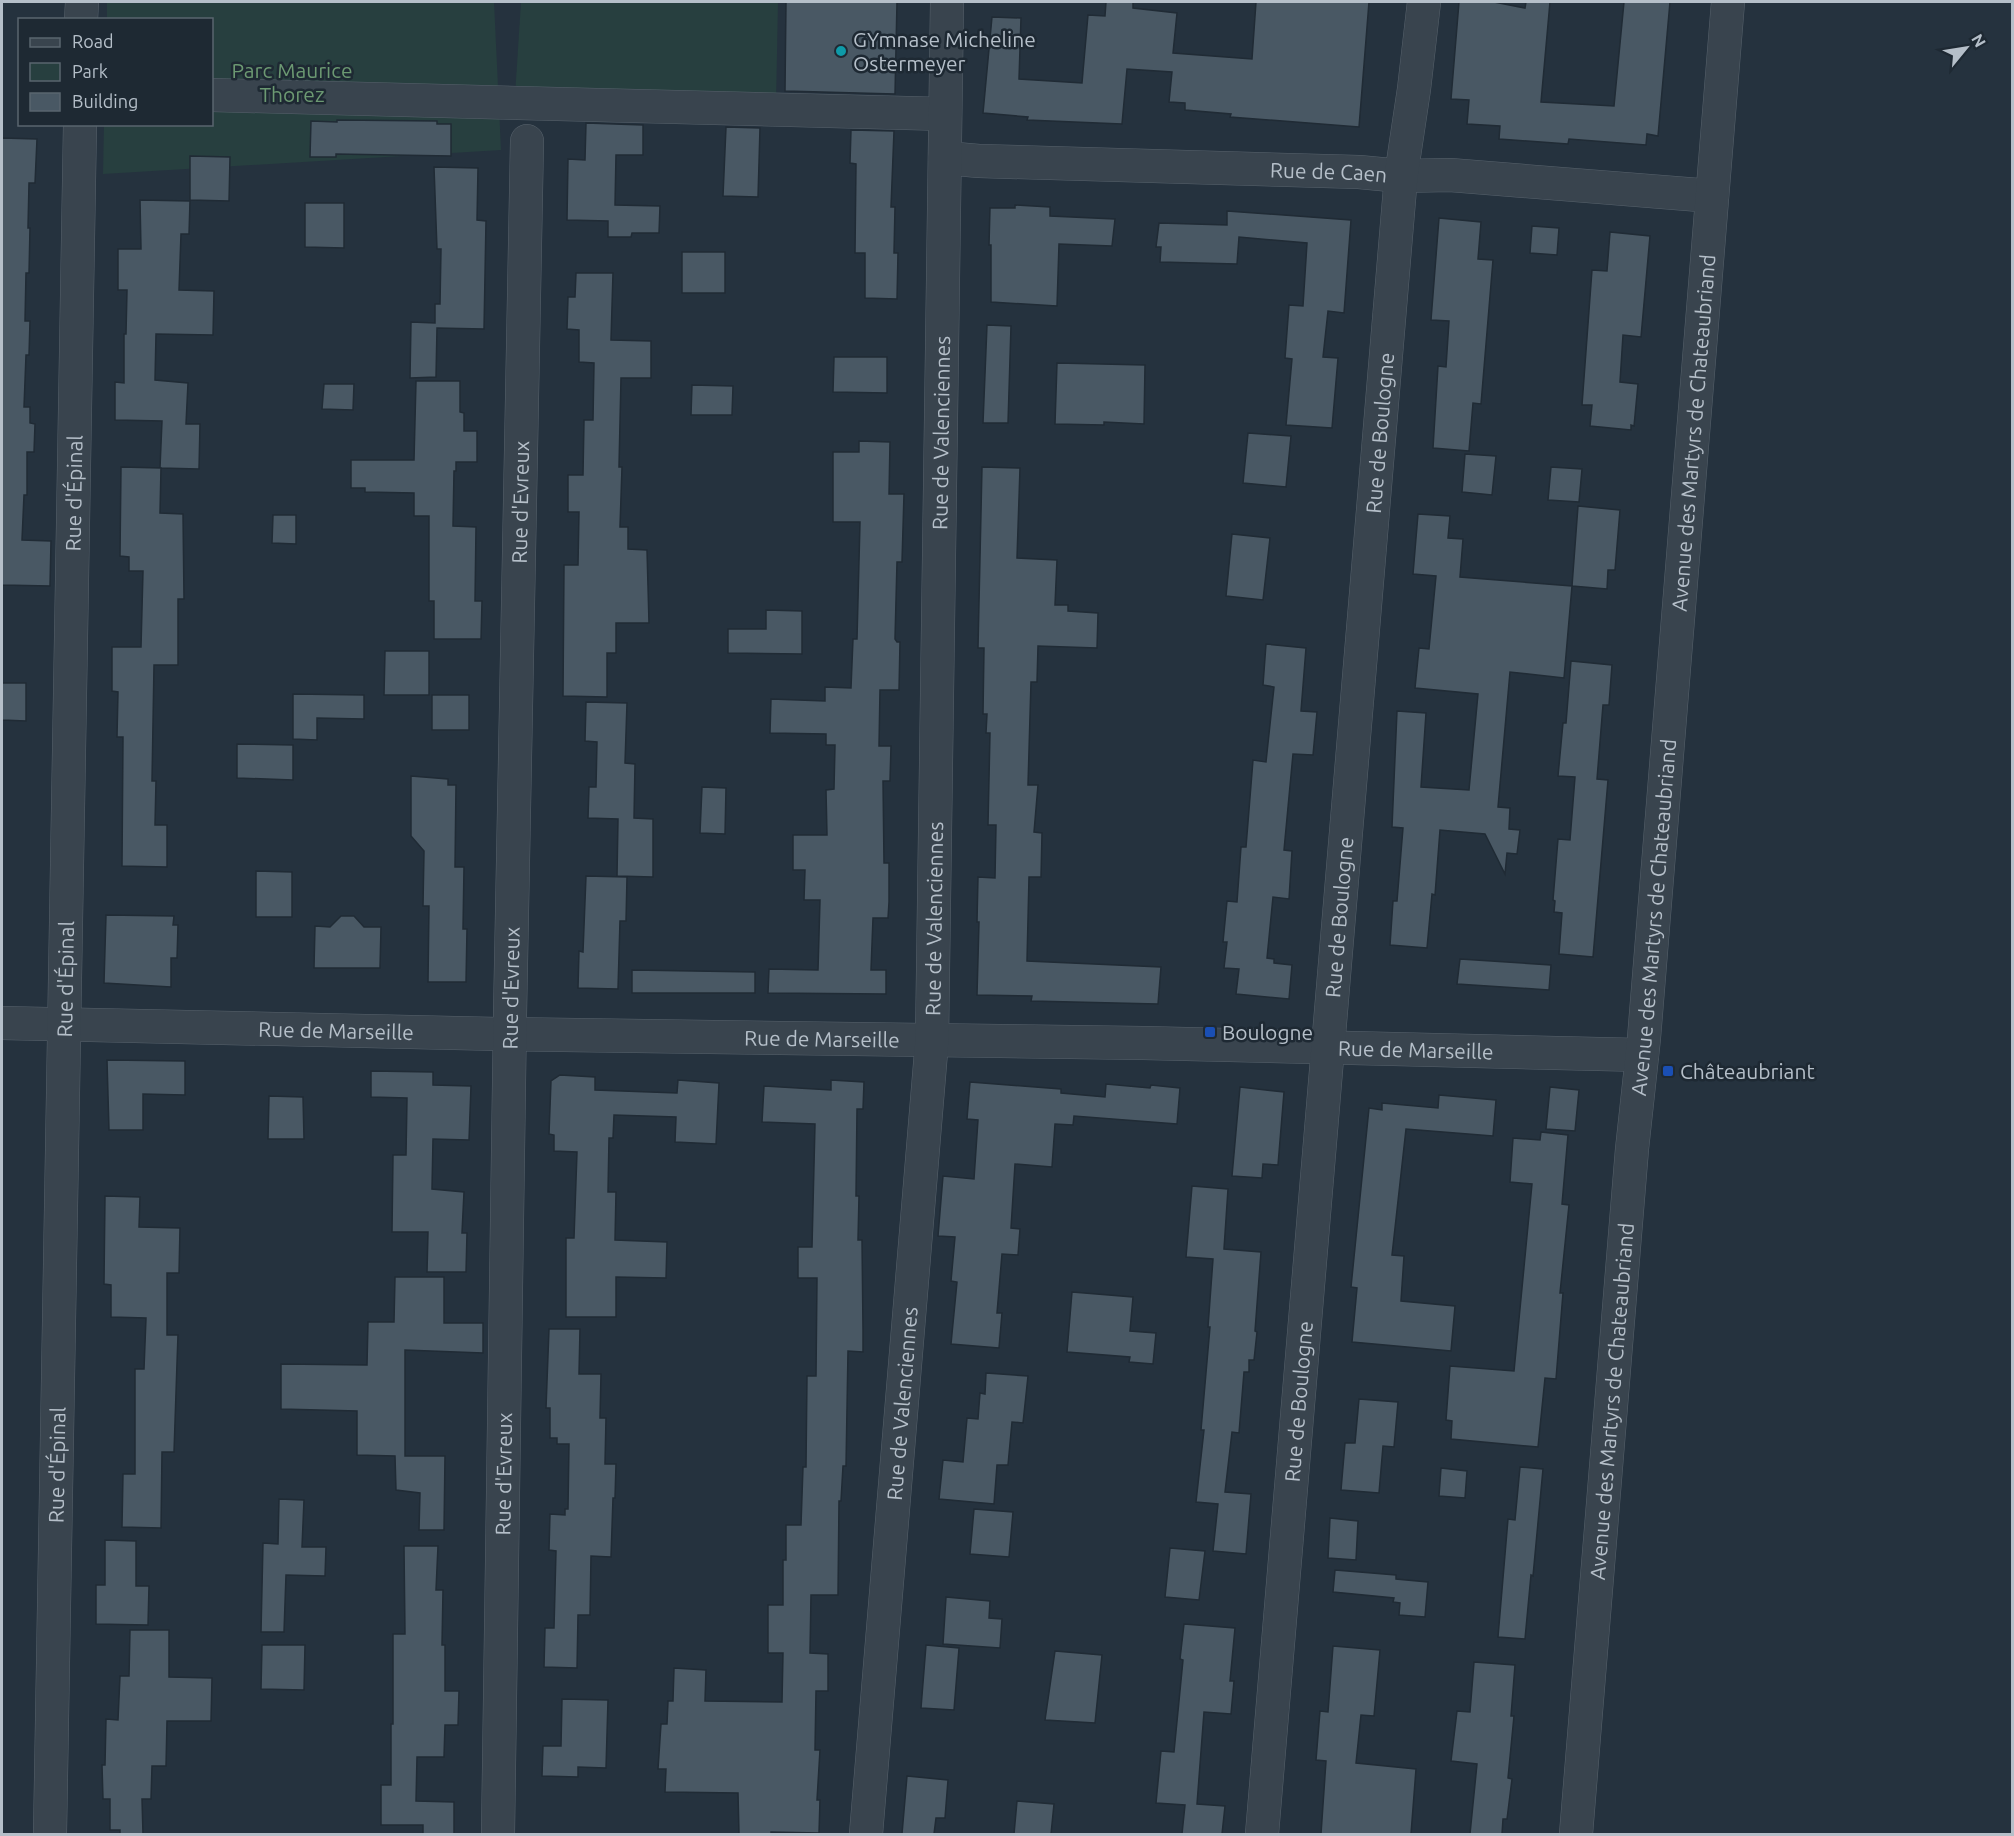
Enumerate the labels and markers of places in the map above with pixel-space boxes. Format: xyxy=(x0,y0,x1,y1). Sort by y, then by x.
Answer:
place label: GYmnase Micheline Ostermeyer xyxy=(853,27,1036,75)
marker: GYmnase Micheline Ostermeyer xyxy=(834,44,848,58)
place label: Boulogne xyxy=(1222,1020,1313,1044)
marker: Boulogne xyxy=(1203,1025,1217,1039)
place label: Châteaubriant xyxy=(1680,1059,1815,1083)
marker: Châteaubriant xyxy=(1661,1064,1675,1078)

